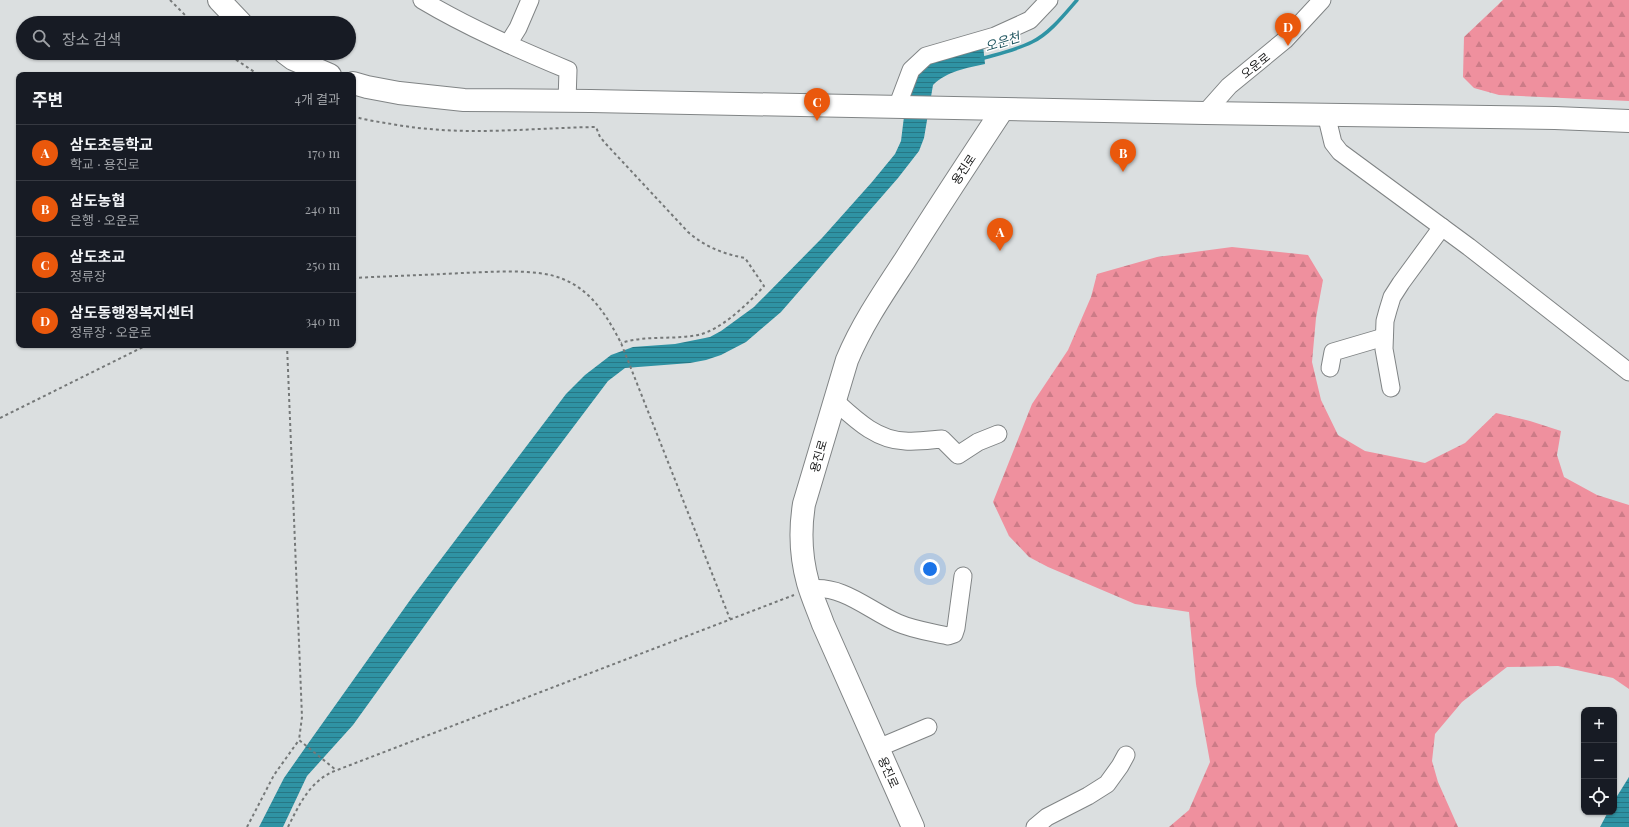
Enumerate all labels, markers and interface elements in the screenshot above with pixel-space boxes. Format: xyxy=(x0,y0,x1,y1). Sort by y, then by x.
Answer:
pin: D xyxy=(1275,13,1301,46)
search box xyxy=(16,16,356,60)
icon: search xyxy=(30,27,52,49)
water label: 오운천 xyxy=(982,27,1023,54)
text: 장소 검색 xyxy=(62,29,121,49)
street label: 오운로 xyxy=(1237,48,1273,82)
text: 주변 xyxy=(32,88,63,110)
pin: C xyxy=(804,88,830,121)
text: 4개 결과 xyxy=(294,90,340,107)
text: 삼도초등학교 xyxy=(70,134,153,154)
pin: B xyxy=(1110,139,1136,172)
text: A xyxy=(41,144,49,161)
text: 170 m xyxy=(307,144,340,161)
street label: 용진로 xyxy=(947,151,979,187)
text: 학교 · 용진로 xyxy=(70,155,140,172)
text: 삼도농협 xyxy=(70,190,125,210)
text: B xyxy=(41,200,49,217)
text: 240 m xyxy=(305,200,340,217)
text: 은행 · 오운로 xyxy=(70,211,140,228)
pin: A xyxy=(987,218,1013,251)
text: 삼도초교 xyxy=(70,246,125,266)
text: C xyxy=(40,256,50,273)
text: 250 m xyxy=(306,256,340,273)
text: 정류장 xyxy=(70,267,106,284)
text: 삼도동행정복지센터 xyxy=(70,302,194,322)
text: D xyxy=(40,312,50,329)
text: 340 m xyxy=(305,312,340,329)
text: 정류장 · 오운로 xyxy=(70,323,152,340)
street label: 용진로 xyxy=(806,438,830,474)
your location xyxy=(920,559,940,579)
map controls xyxy=(1581,707,1617,815)
button: + xyxy=(1581,707,1617,743)
button: − xyxy=(1581,743,1617,779)
street label: 용진로 xyxy=(875,754,903,790)
button: locate xyxy=(1581,779,1617,815)

